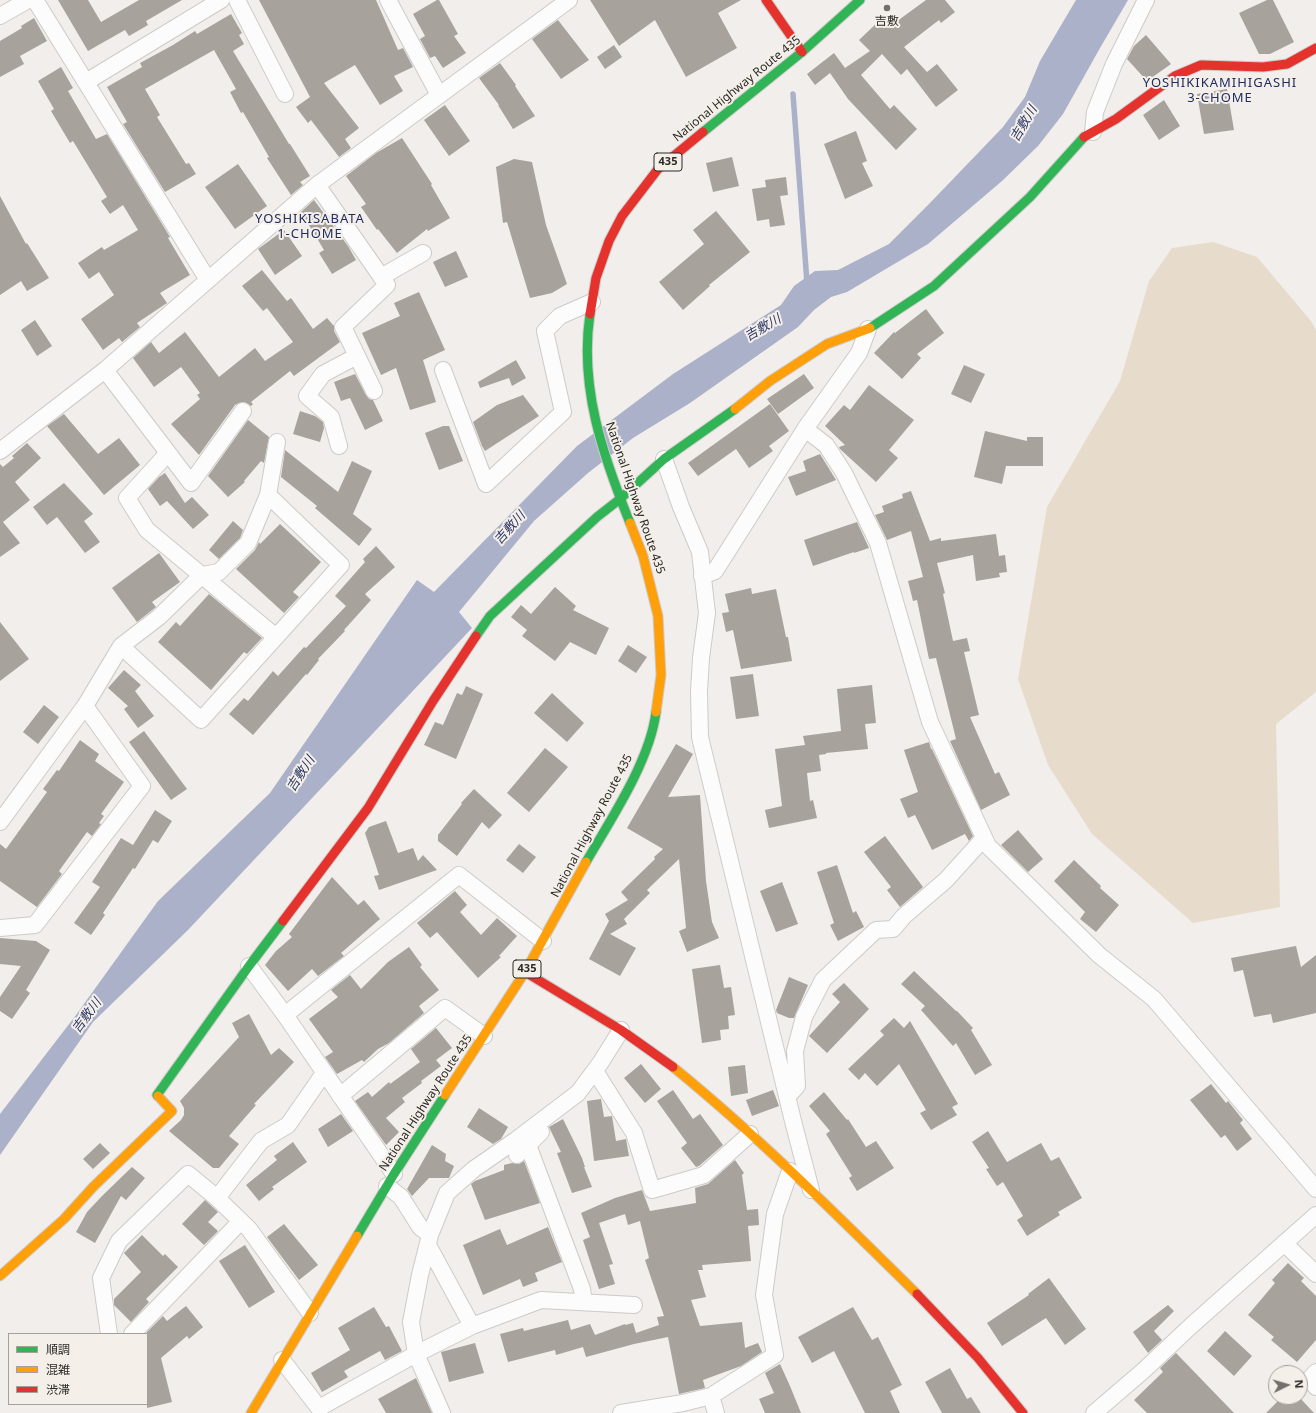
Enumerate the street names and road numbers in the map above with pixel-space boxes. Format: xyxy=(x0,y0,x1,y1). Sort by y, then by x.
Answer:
street label: National Highway Route 435 xyxy=(670,33,804,145)
road number: 435 xyxy=(654,153,682,171)
street label: National Highway Route 435 xyxy=(602,420,668,576)
street label: National Highway Route 435 xyxy=(548,752,636,900)
road number: 435 xyxy=(513,960,541,978)
street label: National Highway Route 435 xyxy=(376,1032,476,1174)

